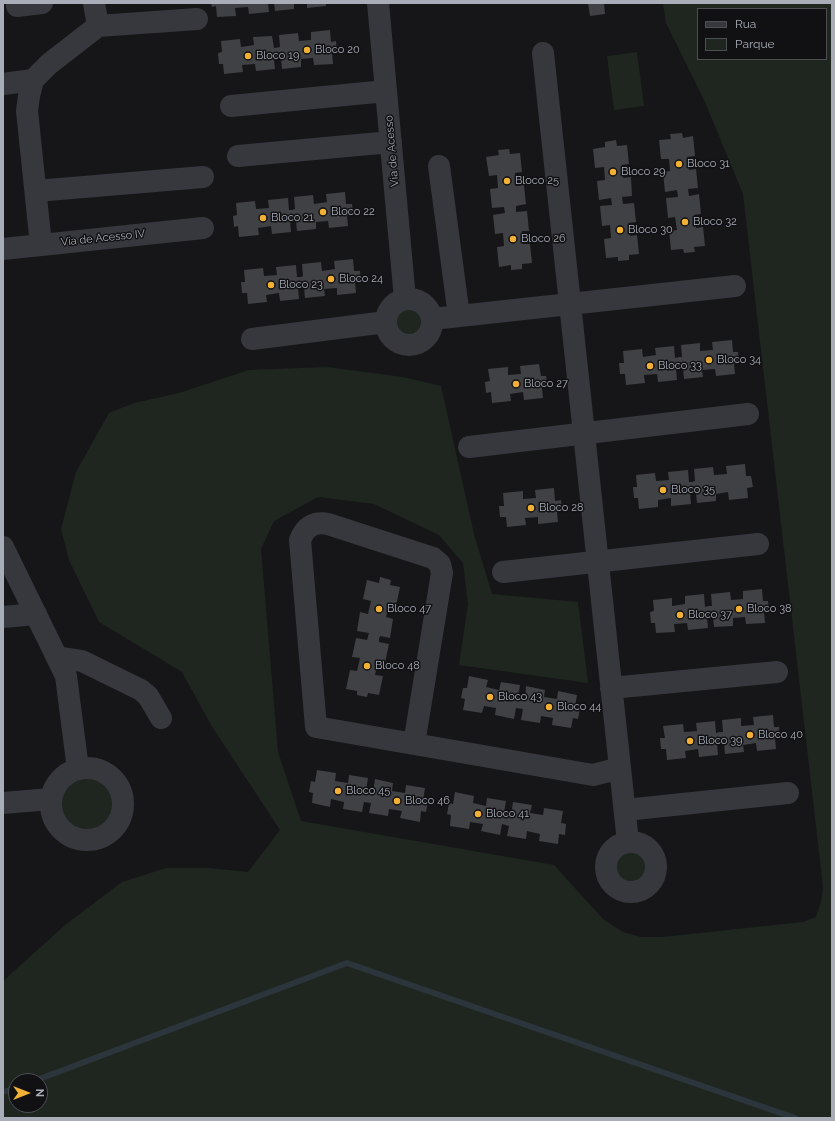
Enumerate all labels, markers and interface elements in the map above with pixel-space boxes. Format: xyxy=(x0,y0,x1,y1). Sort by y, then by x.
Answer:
legend xyxy=(697,8,827,60)
text: Rua xyxy=(735,17,756,31)
text: Parque xyxy=(735,37,775,51)
place label: Bloco 20 xyxy=(315,43,360,57)
marker: Bloco 20 xyxy=(302,45,312,55)
place label: Bloco 19 xyxy=(256,49,299,63)
marker: Bloco 19 xyxy=(243,51,253,61)
street label: Via de Acesso xyxy=(382,115,402,187)
place label: Bloco 31 xyxy=(687,157,730,171)
marker: Bloco 31 xyxy=(674,159,684,169)
place label: Bloco 29 xyxy=(621,165,665,179)
marker: Bloco 29 xyxy=(608,167,618,177)
place label: Bloco 25 xyxy=(515,174,559,188)
marker: Bloco 25 xyxy=(502,176,512,186)
place label: Bloco 22 xyxy=(331,205,375,219)
marker: Bloco 22 xyxy=(318,207,328,217)
place label: Bloco 21 xyxy=(271,211,314,225)
marker: Bloco 21 xyxy=(258,213,268,223)
place label: Bloco 32 xyxy=(693,215,737,229)
marker: Bloco 32 xyxy=(680,217,690,227)
place label: Bloco 30 xyxy=(628,223,673,237)
marker: Bloco 30 xyxy=(615,225,625,235)
street label: Via de Acesso IV xyxy=(60,227,146,249)
place label: Bloco 26 xyxy=(521,232,566,246)
marker: Bloco 26 xyxy=(508,234,518,244)
place label: Bloco 24 xyxy=(339,272,383,286)
marker: Bloco 24 xyxy=(326,274,336,284)
place label: Bloco 23 xyxy=(279,278,323,292)
marker: Bloco 23 xyxy=(266,280,276,290)
place label: Bloco 34 xyxy=(717,353,761,367)
marker: Bloco 34 xyxy=(704,355,714,365)
place label: Bloco 33 xyxy=(658,359,702,373)
marker: Bloco 33 xyxy=(645,361,655,371)
place label: Bloco 27 xyxy=(524,377,568,391)
marker: Bloco 27 xyxy=(511,379,521,389)
place label: Bloco 35 xyxy=(671,483,715,497)
marker: Bloco 35 xyxy=(658,485,668,495)
place label: Bloco 28 xyxy=(539,501,583,515)
marker: Bloco 28 xyxy=(526,503,536,513)
place label: Bloco 47 xyxy=(387,602,431,616)
place label: Bloco 38 xyxy=(747,602,792,616)
marker: Bloco 47 xyxy=(374,604,384,614)
marker: Bloco 38 xyxy=(734,604,744,614)
place label: Bloco 37 xyxy=(688,608,732,622)
marker: Bloco 37 xyxy=(675,610,685,620)
place label: Bloco 48 xyxy=(375,659,420,673)
marker: Bloco 48 xyxy=(362,661,372,671)
place label: Bloco 43 xyxy=(498,690,542,704)
marker: Bloco 43 xyxy=(485,692,495,702)
place label: Bloco 44 xyxy=(557,700,601,714)
marker: Bloco 44 xyxy=(544,702,554,712)
place label: Bloco 40 xyxy=(758,728,803,742)
marker: Bloco 40 xyxy=(745,730,755,740)
place label: Bloco 39 xyxy=(698,734,743,748)
marker: Bloco 39 xyxy=(685,736,695,746)
place label: Bloco 45 xyxy=(346,784,390,798)
marker: Bloco 45 xyxy=(333,786,343,796)
place label: Bloco 46 xyxy=(405,794,450,808)
marker: Bloco 46 xyxy=(392,796,402,806)
place label: Bloco 41 xyxy=(486,807,529,821)
marker: Bloco 41 xyxy=(473,809,483,819)
north arrow xyxy=(8,1073,48,1113)
text: N xyxy=(33,1089,46,1097)

